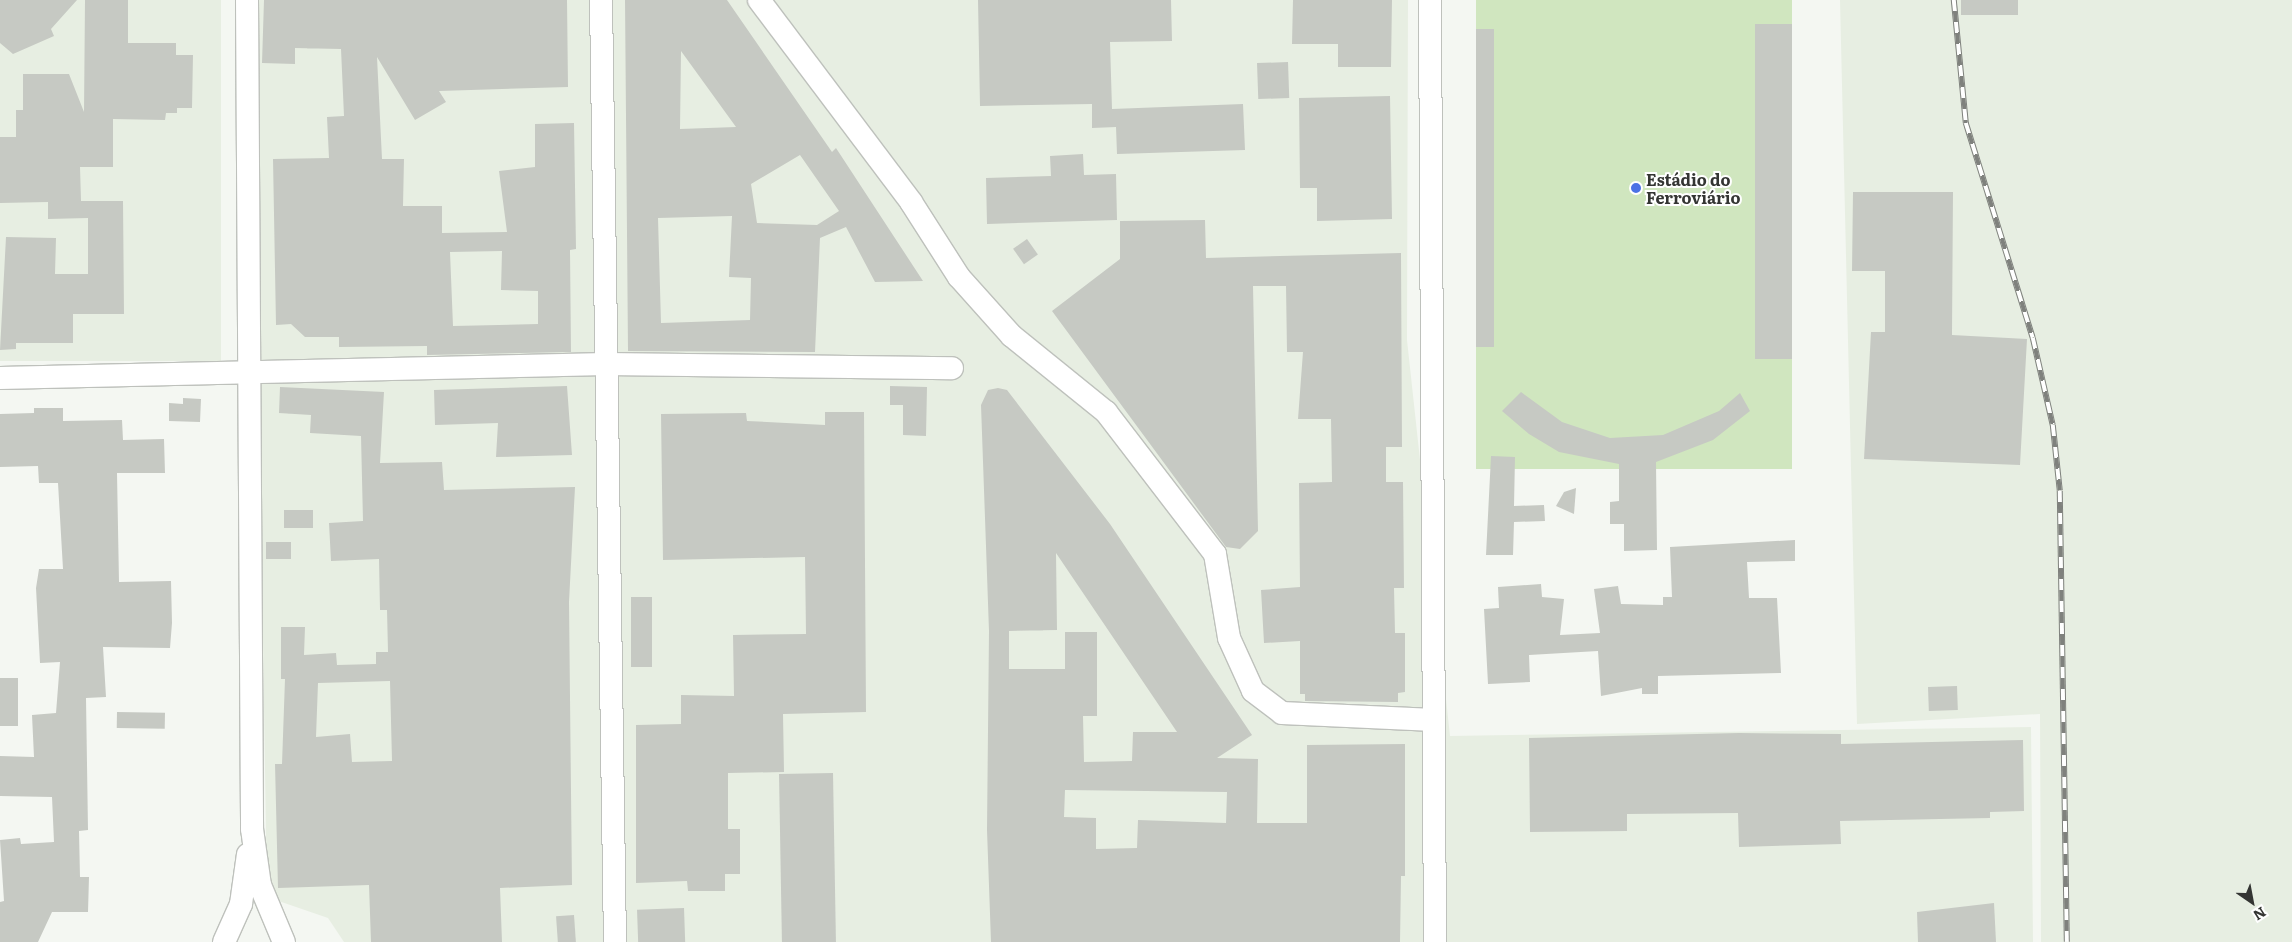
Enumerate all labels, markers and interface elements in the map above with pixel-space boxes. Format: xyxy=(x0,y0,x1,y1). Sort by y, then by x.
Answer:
place label: Estádio do Ferroviário xyxy=(1646,169,1741,207)
marker: Estádio do Ferroviário xyxy=(1630,182,1642,194)
north arrow xyxy=(2227,877,2277,927)
text: N xyxy=(2250,903,2271,926)

